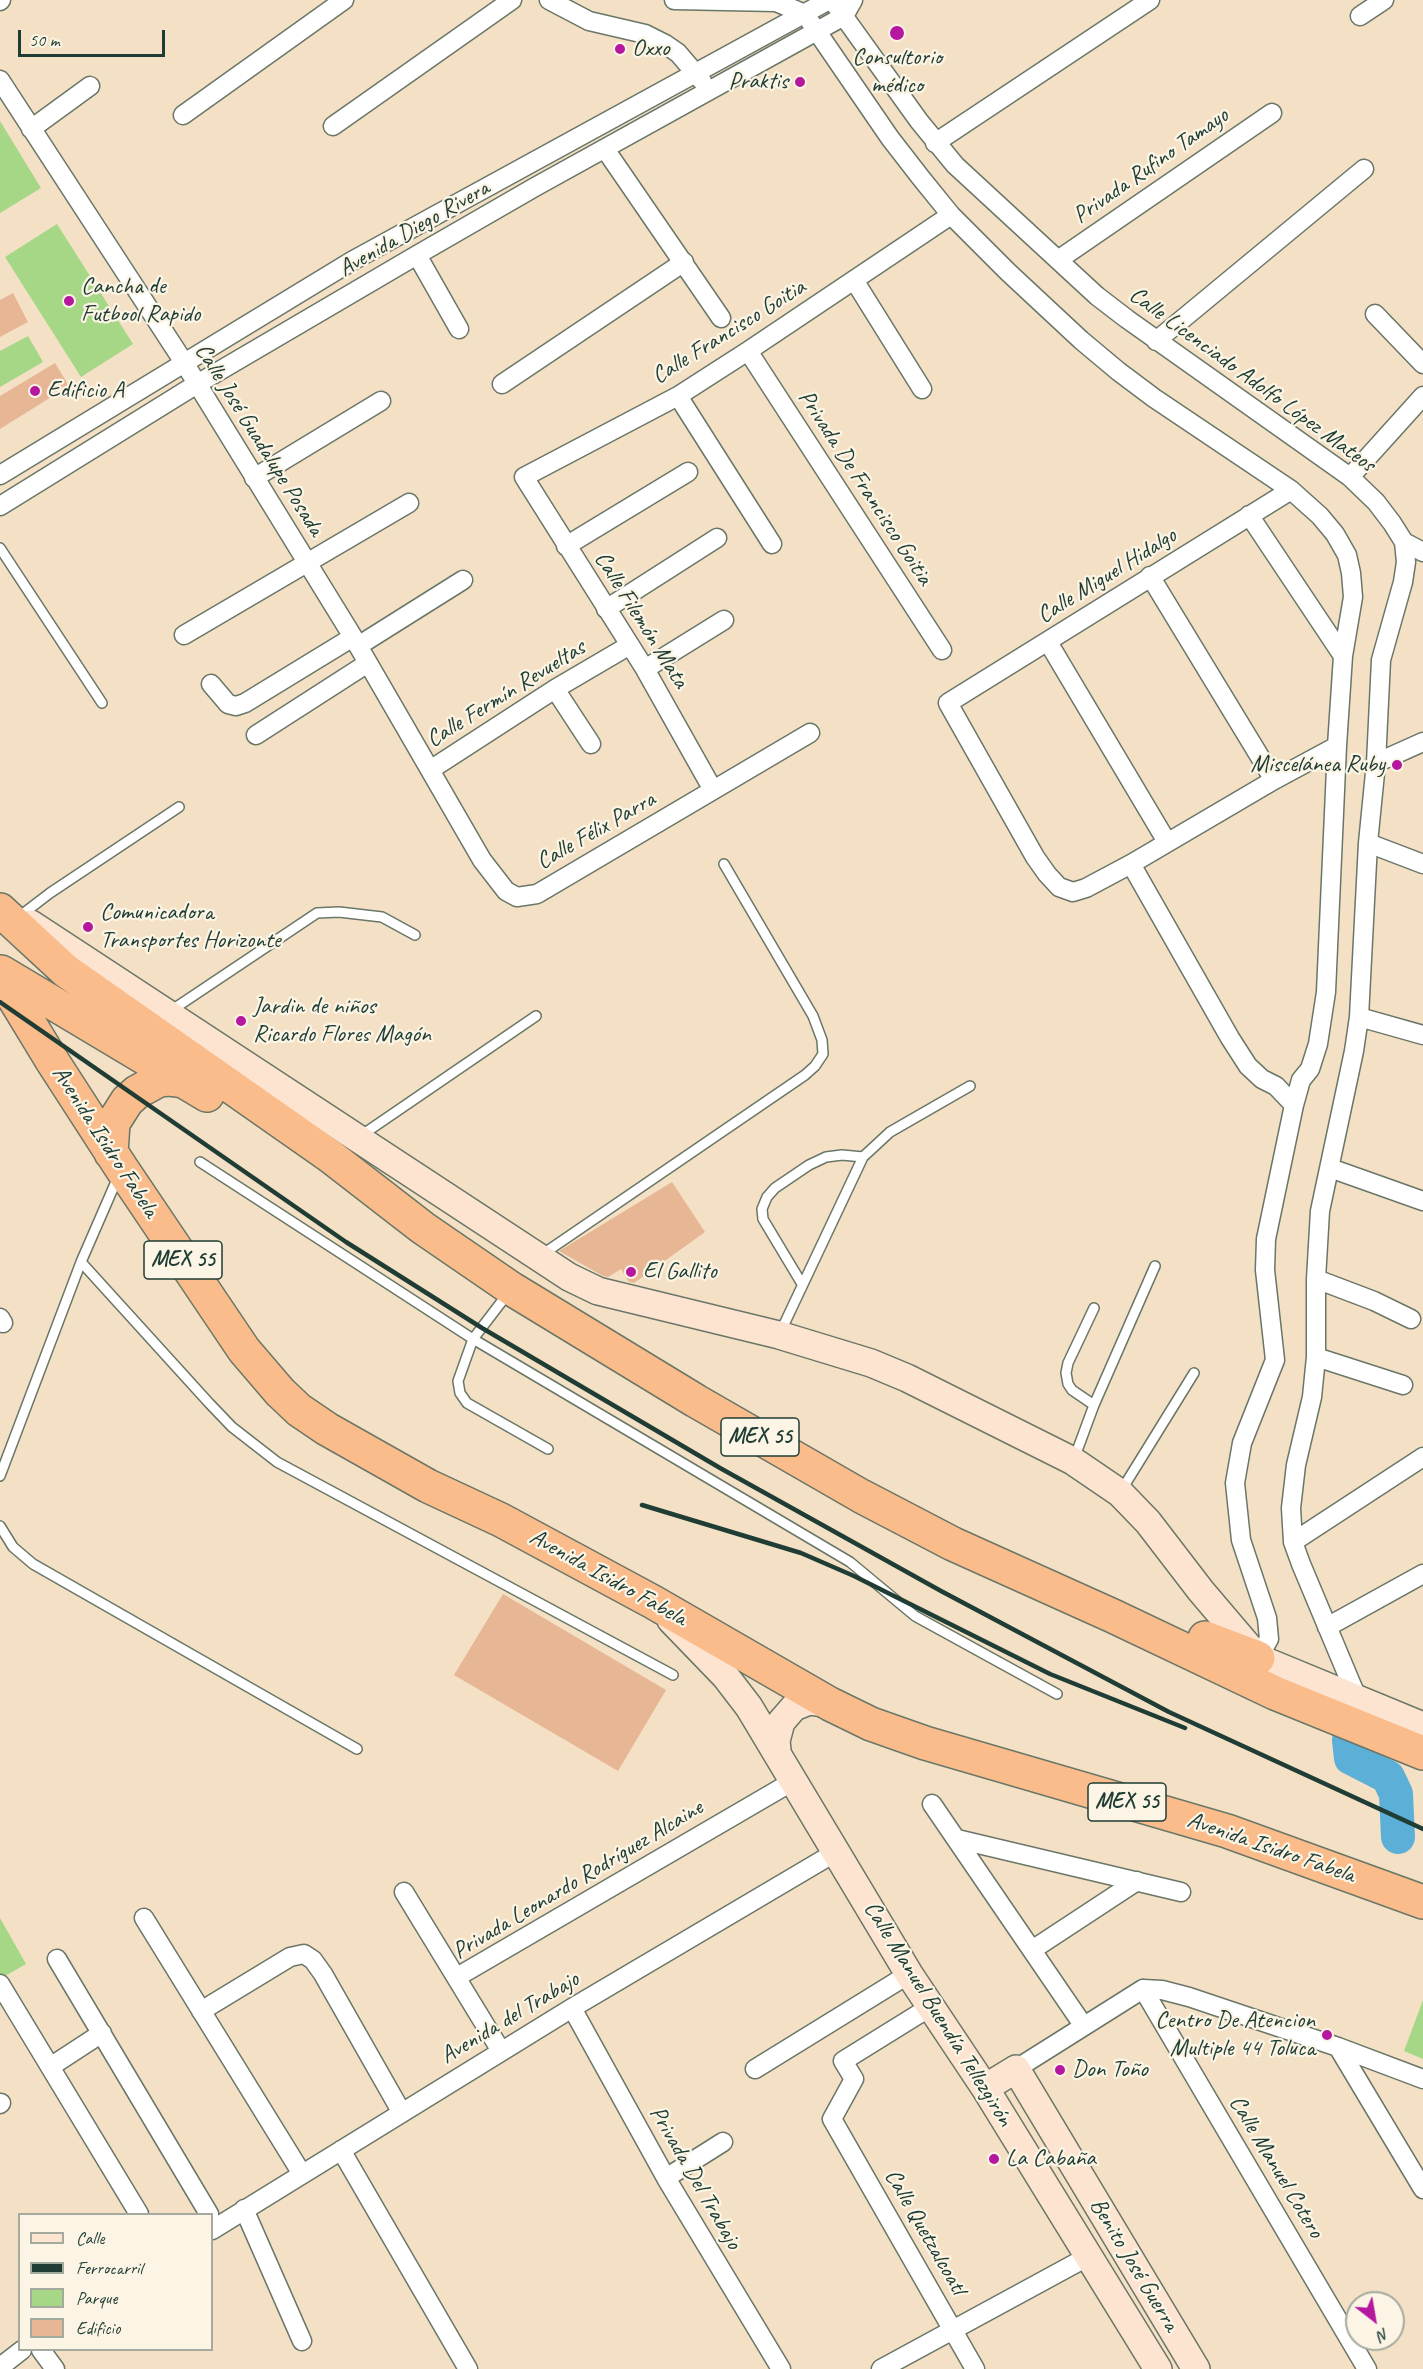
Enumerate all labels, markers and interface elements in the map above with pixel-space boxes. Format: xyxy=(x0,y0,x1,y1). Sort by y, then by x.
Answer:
scale bar xyxy=(21,18,168,56)
marker: Consultorio médico xyxy=(888,24,906,42)
text: 50 m xyxy=(29,29,60,51)
place label: Oxxo xyxy=(632,35,670,63)
marker: Oxxo xyxy=(613,42,627,56)
place label: Consultorio médico xyxy=(852,44,942,100)
place label: Praktis xyxy=(728,68,788,96)
marker: Praktis xyxy=(793,75,807,89)
street label: Privada Rufino Tamayo xyxy=(1068,102,1234,230)
street label: Avenida Diego Rivera xyxy=(334,174,494,284)
place label: Cancha de Futbool Rapido xyxy=(81,273,200,329)
street label: Calle Francisco Goitia xyxy=(647,273,811,391)
street label: Calle Licenciado Adolfo López Mateos xyxy=(1123,281,1381,479)
marker: Cancha de Futbool Rapido xyxy=(62,294,76,308)
street label: Calle José Guadalupe Posada xyxy=(188,338,330,542)
place label: Edificio A xyxy=(47,377,124,405)
marker: Edificio A xyxy=(28,384,42,398)
street label: Privada De Francisco Goitia xyxy=(791,385,939,591)
street label: Calle Miguel Hidalgo xyxy=(1032,522,1182,630)
street label: Calle Filemón Mata xyxy=(587,546,695,694)
street label: Calle Fermín Revueltas xyxy=(421,634,591,754)
place label: Miscelánea Ruby xyxy=(1251,751,1385,779)
marker: Miscelánea Ruby xyxy=(1390,758,1404,772)
street label: Calle Félix Parra xyxy=(531,785,661,877)
place label: Comunicadora Transportes Horizonte xyxy=(100,899,281,955)
marker: Comunicadora Transportes Horizonte xyxy=(81,920,95,934)
place label: Jardin de niños Ricardo Flores Magón xyxy=(253,993,431,1049)
marker: Jardin de niños Ricardo Flores Magón xyxy=(234,1014,248,1028)
street label: Avenida Isidro Fabela xyxy=(45,1061,165,1223)
road number: MEX 55 xyxy=(144,1241,222,1279)
place label: El Gallito xyxy=(643,1258,717,1286)
marker: El Gallito xyxy=(624,1265,638,1279)
road number: MEX 55 xyxy=(721,1418,799,1456)
street label: Avenida Isidro Fabela xyxy=(524,1523,692,1633)
road number: MEX 55 xyxy=(1088,1783,1166,1821)
street label: Privada Leonardo Rodríguez Alcaine xyxy=(448,1794,708,1966)
street label: Avenida Isidro Fabela xyxy=(1183,1806,1359,1890)
street label: Calle Manuel Buendía Tellezgirón xyxy=(857,1896,1019,2132)
street label: Avenida del Trabajo xyxy=(435,1965,585,2071)
place label: Centro De Atencion Multiple 44 Toluca xyxy=(1155,2007,1315,2063)
marker: Centro De Atencion Multiple 44 Toluca xyxy=(1320,2028,1334,2042)
place label: Don Toño xyxy=(1072,2056,1148,2084)
marker: Don Toño xyxy=(1053,2063,1067,2077)
street label: Calle Manuel Cotero xyxy=(1222,2090,1330,2244)
street label: Privada Del Trabajo xyxy=(642,2101,748,2255)
place label: La Cabaña xyxy=(1006,2145,1096,2173)
marker: La Cabaña xyxy=(987,2152,1001,2166)
street label: Calle Quetzalcoatl xyxy=(877,2164,973,2300)
street label: Benito José Guerra xyxy=(1083,2193,1185,2337)
legend xyxy=(18,2213,213,2351)
text: Calle xyxy=(76,2227,104,2249)
text: Ferrocarril xyxy=(76,2257,143,2279)
text: Parque xyxy=(76,2287,117,2309)
north arrow xyxy=(1345,2291,1405,2351)
text: Edificio xyxy=(76,2317,120,2339)
text: N xyxy=(1374,2324,1393,2346)

